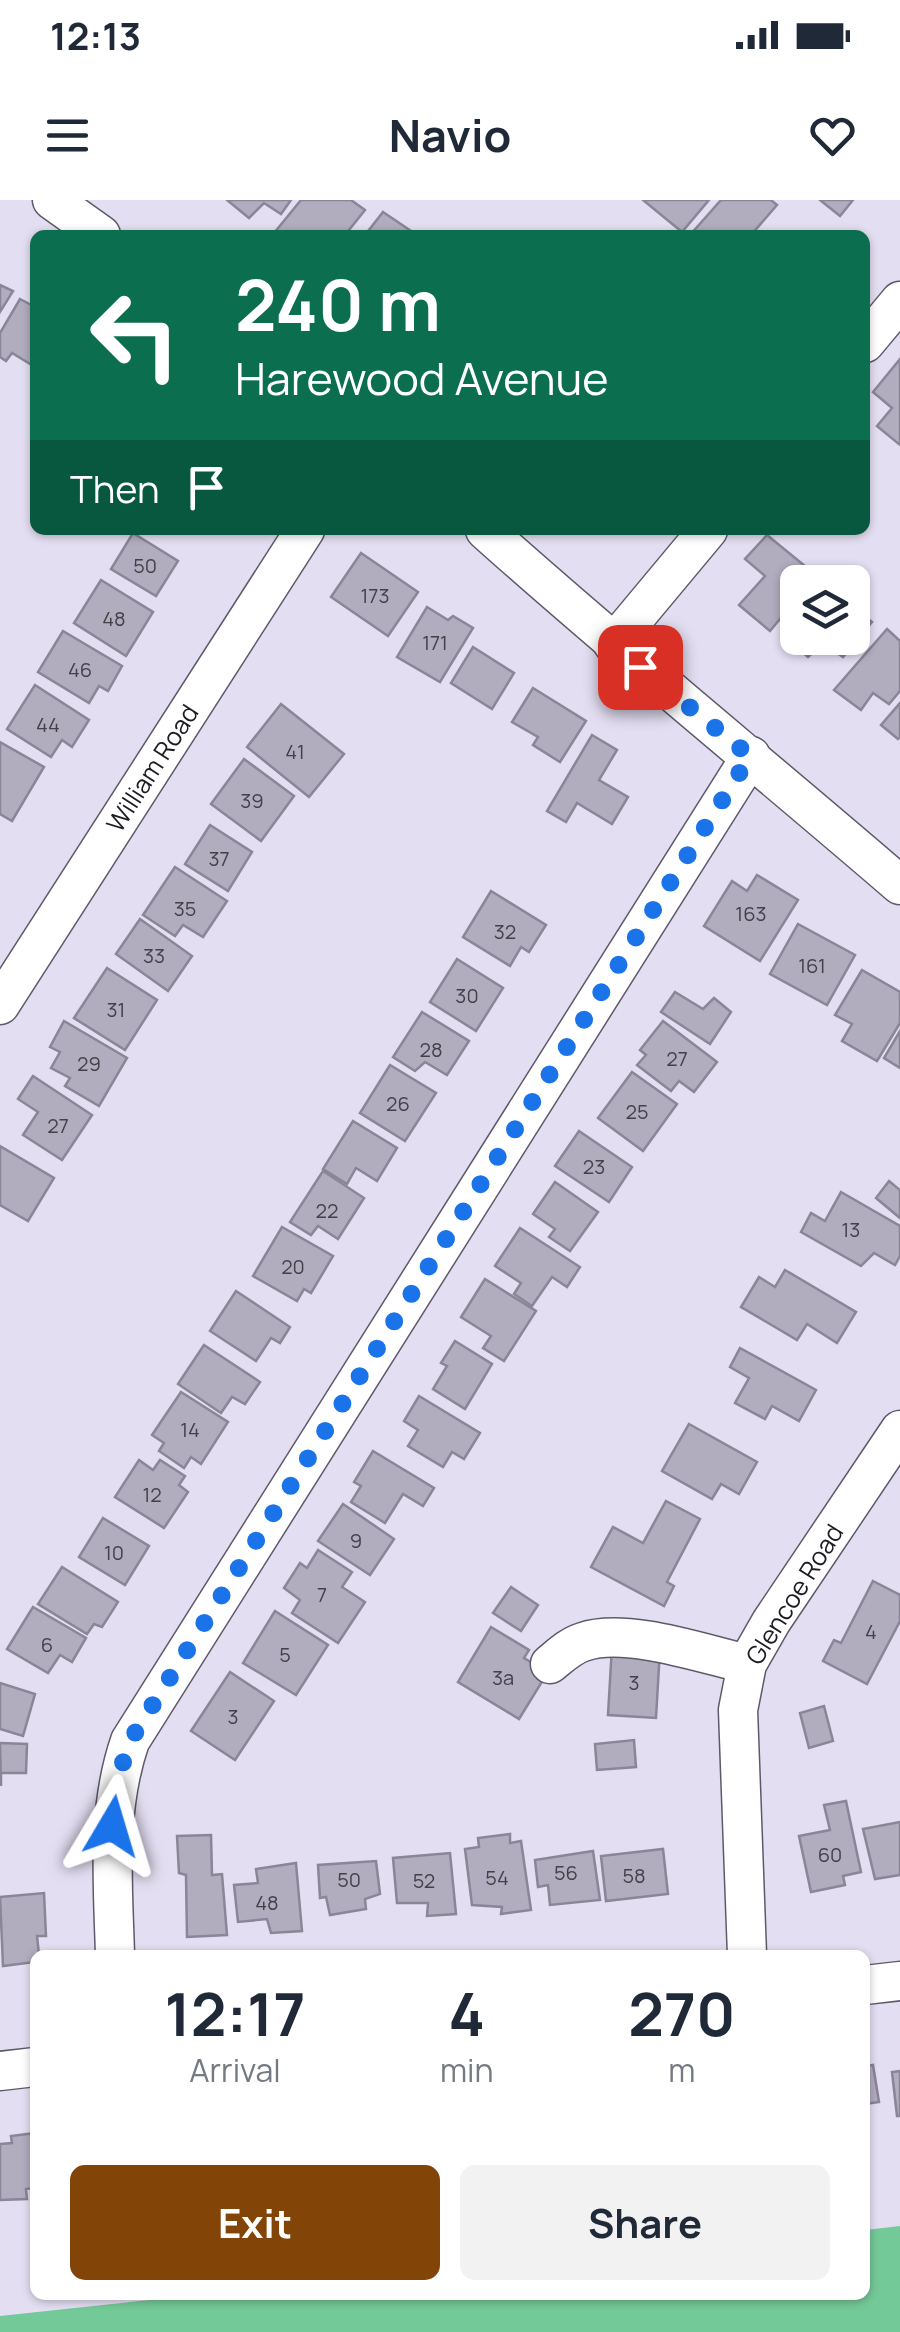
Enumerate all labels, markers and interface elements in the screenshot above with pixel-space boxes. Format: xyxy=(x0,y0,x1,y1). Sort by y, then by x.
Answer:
text: 12:13 xyxy=(50,9,141,61)
text: Navio xyxy=(389,104,511,166)
icon: menu xyxy=(40,108,95,163)
icon: heart xyxy=(805,108,860,163)
text: 240 m xyxy=(235,256,441,352)
icon: left xyxy=(70,270,200,400)
text: Harewood Avenue xyxy=(235,347,609,409)
icon: arrive xyxy=(179,460,234,515)
text: Then xyxy=(70,462,159,514)
house number: 50 xyxy=(133,552,157,579)
map controls xyxy=(780,565,870,655)
button: layers xyxy=(780,565,870,655)
house number: 173 xyxy=(361,582,389,609)
house number: 48 xyxy=(102,605,126,632)
pin xyxy=(598,625,683,710)
house number: 171 xyxy=(422,629,448,656)
icon: arrive xyxy=(613,640,668,695)
house number: 46 xyxy=(68,656,92,683)
street label: William Road xyxy=(98,697,206,839)
house number: 44 xyxy=(36,711,60,738)
house number: 41 xyxy=(285,738,305,765)
house number: 39 xyxy=(240,787,264,814)
house number: 37 xyxy=(208,845,230,872)
house number: 35 xyxy=(174,895,196,922)
house number: 163 xyxy=(735,900,767,927)
house number: 32 xyxy=(494,918,516,945)
house number: 33 xyxy=(143,942,165,969)
house number: 161 xyxy=(798,952,826,979)
house number: 30 xyxy=(455,982,479,1009)
house number: 31 xyxy=(107,996,125,1023)
house number: 28 xyxy=(419,1036,443,1063)
house number: 27 xyxy=(666,1045,688,1072)
house number: 29 xyxy=(77,1050,101,1077)
house number: 26 xyxy=(386,1090,410,1117)
house number: 25 xyxy=(626,1098,648,1125)
house number: 27 xyxy=(47,1112,69,1139)
house number: 23 xyxy=(583,1153,605,1180)
house number: 22 xyxy=(316,1197,338,1224)
house number: 13 xyxy=(842,1216,860,1243)
house number: 20 xyxy=(281,1253,305,1280)
house number: 14 xyxy=(180,1416,200,1443)
house number: 12 xyxy=(142,1481,162,1508)
street label: Glencoe Road xyxy=(737,1517,851,1671)
house number: 9 xyxy=(350,1527,362,1554)
house number: 10 xyxy=(104,1539,124,1566)
house number: 7 xyxy=(317,1581,327,1608)
house number: 4 xyxy=(865,1618,877,1645)
house number: 6 xyxy=(41,1631,53,1658)
house number: 5 xyxy=(279,1641,291,1668)
house number: 3a xyxy=(492,1664,514,1691)
house number: 3 xyxy=(628,1669,640,1696)
house number: 3 xyxy=(227,1703,239,1730)
position arrow xyxy=(60,1774,164,1878)
house number: 60 xyxy=(818,1841,842,1868)
house number: 56 xyxy=(554,1859,578,1886)
house number: 58 xyxy=(622,1862,646,1889)
house number: 54 xyxy=(485,1864,509,1891)
house number: 50 xyxy=(337,1866,361,1893)
house number: 52 xyxy=(413,1867,435,1894)
house number: 48 xyxy=(255,1889,279,1916)
text: 12:17 xyxy=(165,1972,305,2054)
text: 4 xyxy=(449,1972,485,2054)
text: 270 xyxy=(628,1972,735,2054)
text: Arrival xyxy=(189,2048,281,2092)
text: min xyxy=(440,2048,494,2092)
text: m xyxy=(668,2048,695,2092)
button: Exit xyxy=(70,2165,440,2280)
button: Share xyxy=(460,2165,830,2280)

